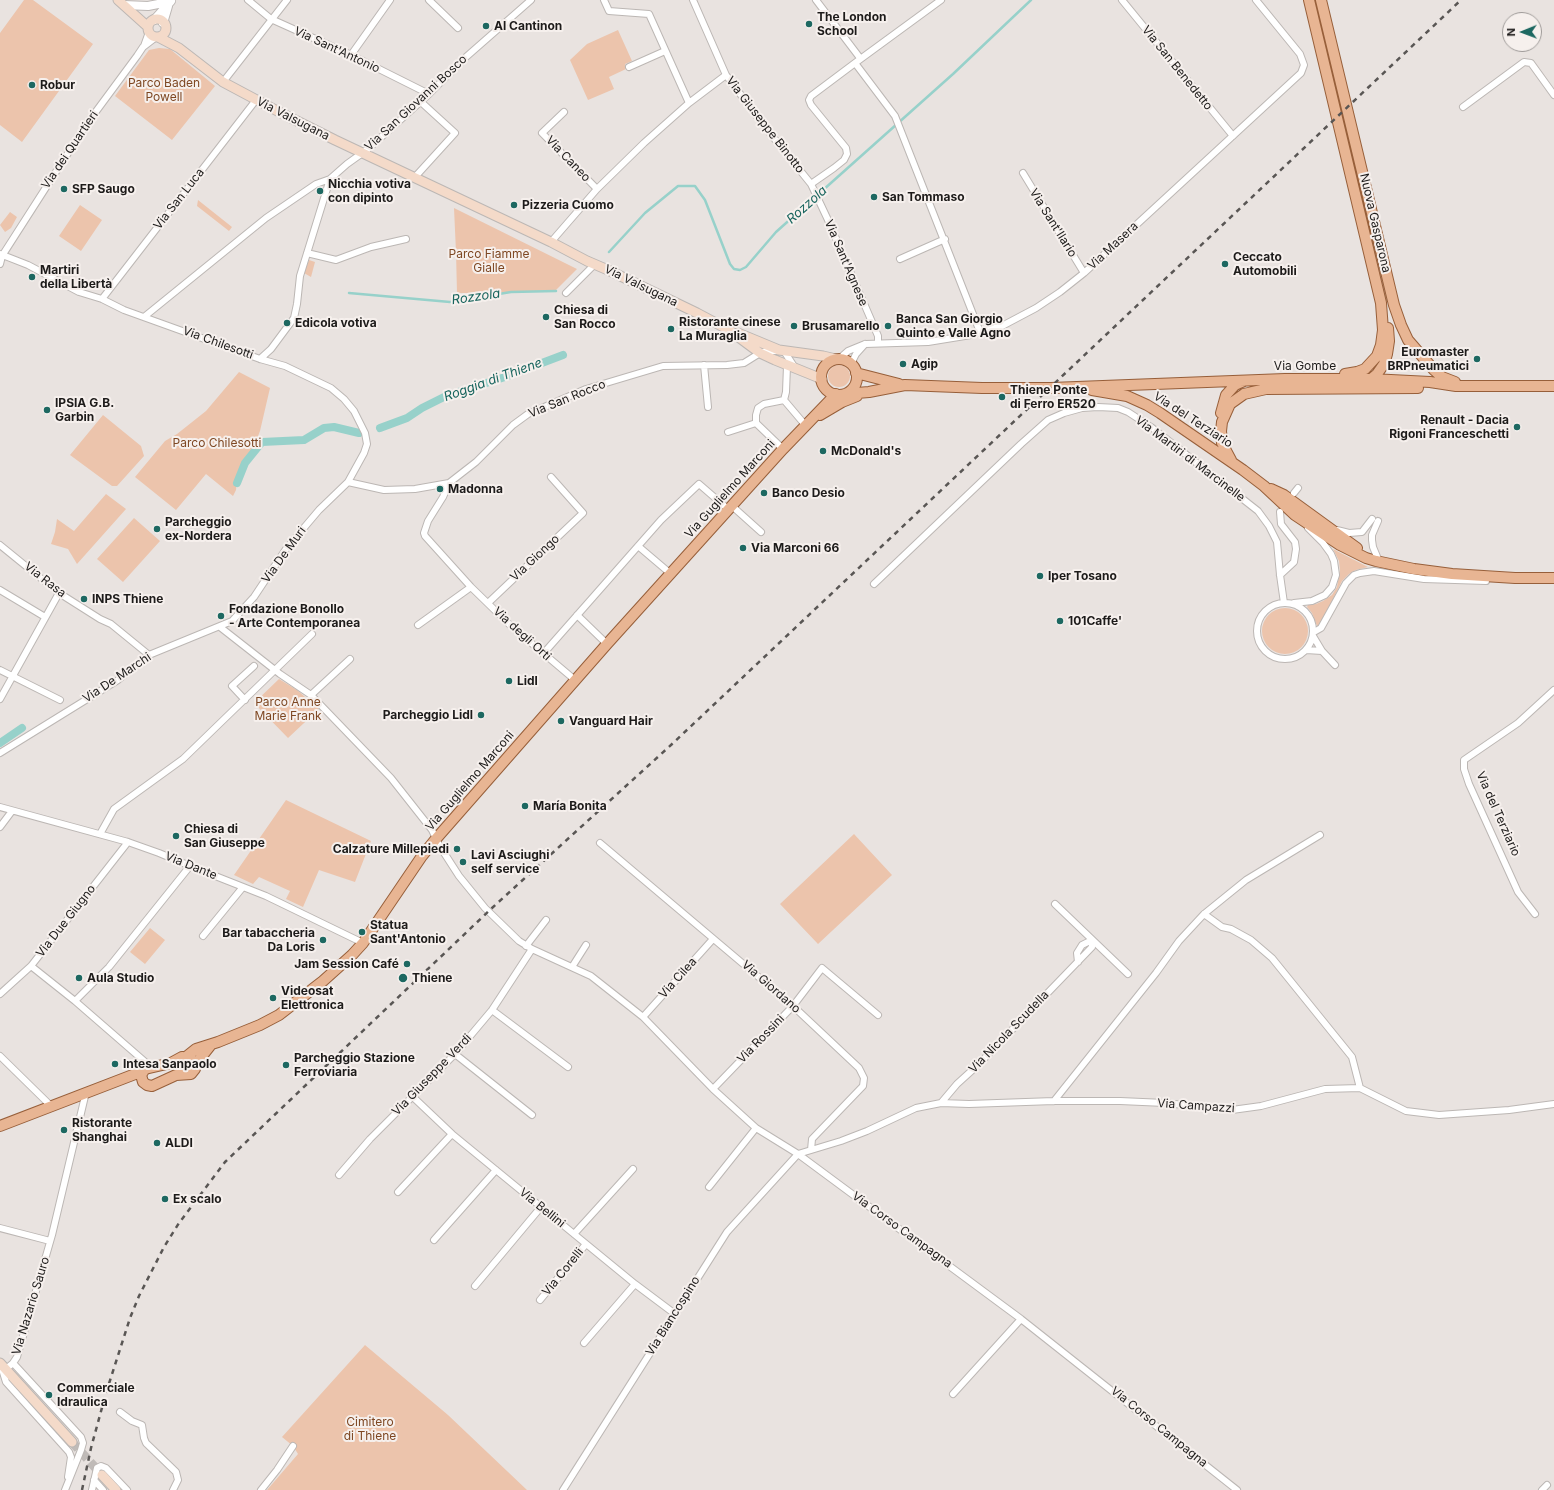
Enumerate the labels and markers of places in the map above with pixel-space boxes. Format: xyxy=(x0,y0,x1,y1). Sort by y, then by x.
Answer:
place label: The London School xyxy=(817,10,886,38)
place label: Al Cantinon xyxy=(494,19,562,33)
marker: The London School xyxy=(804,19,814,29)
marker: Al Cantinon xyxy=(481,21,491,31)
place label: Robur xyxy=(40,78,75,92)
marker: Robur xyxy=(27,80,37,90)
place label: Nicchia votiva con dipinto xyxy=(328,177,411,205)
place label: SFP Saugo xyxy=(72,182,135,196)
marker: SFP Saugo xyxy=(59,184,69,194)
marker: Nicchia votiva con dipinto xyxy=(315,186,325,196)
place label: San Tommaso xyxy=(882,190,965,204)
marker: San Tommaso xyxy=(869,192,879,202)
place label: Pizzeria Cuomo xyxy=(522,198,614,212)
marker: Pizzeria Cuomo xyxy=(509,200,519,210)
place label: Ceccato Automobili xyxy=(1233,250,1297,278)
marker: Ceccato Automobili xyxy=(1220,259,1230,269)
place label: Martiri della Libertà xyxy=(40,263,112,291)
marker: Martiri della Libertà xyxy=(27,272,37,282)
place label: Chiesa di San Rocco xyxy=(554,303,616,331)
marker: Chiesa di San Rocco xyxy=(541,312,551,322)
place label: Banca San Giorgio Quinto e Valle Agno xyxy=(896,312,1011,340)
place label: Ristorante cinese La Muraglia xyxy=(679,315,781,343)
place label: Edicola votiva xyxy=(295,316,377,330)
marker: Edicola votiva xyxy=(282,318,292,328)
place label: Brusamarello xyxy=(802,319,880,333)
marker: Brusamarello xyxy=(789,321,799,331)
marker: Banca San Giorgio Quinto e Valle Agno xyxy=(883,321,893,331)
marker: Ristorante cinese La Muraglia xyxy=(666,324,676,334)
place label: Euromaster BRPneumatici xyxy=(1387,345,1469,373)
marker: Euromaster BRPneumatici xyxy=(1472,354,1482,364)
place label: Agip xyxy=(911,357,938,371)
marker: Agip xyxy=(898,359,908,369)
place label: Thiene Ponte di Ferro ER520 xyxy=(1010,383,1096,411)
marker: Thiene Ponte di Ferro ER520 xyxy=(997,392,1007,402)
place label: IPSIA G.B. Garbin xyxy=(55,396,114,424)
marker: IPSIA G.B. Garbin xyxy=(42,405,52,415)
place label: Renault - Dacia Rigoni Franceschetti xyxy=(1389,413,1509,441)
marker: Renault - Dacia Rigoni Franceschetti xyxy=(1512,422,1522,432)
place label: McDonald's xyxy=(831,444,901,458)
marker: McDonald's xyxy=(818,446,828,456)
place label: Madonna xyxy=(448,482,503,496)
marker: Madonna xyxy=(435,484,445,494)
place label: Banco Desio xyxy=(772,486,845,500)
marker: Banco Desio xyxy=(759,488,769,498)
place label: Parcheggio ex-Nordera xyxy=(165,515,232,543)
marker: Parcheggio ex-Nordera xyxy=(152,524,162,534)
place label: Via Marconi 66 xyxy=(751,541,839,555)
marker: Via Marconi 66 xyxy=(738,543,748,553)
place label: Iper Tosano xyxy=(1048,569,1117,583)
marker: Iper Tosano xyxy=(1035,571,1045,581)
place label: INPS Thiene xyxy=(92,592,163,606)
marker: INPS Thiene xyxy=(79,594,89,604)
place label: Fondazione Bonollo - Arte Contemporanea xyxy=(229,602,360,630)
marker: Fondazione Bonollo - Arte Contemporanea xyxy=(216,611,226,621)
place label: 101Caffe' xyxy=(1068,614,1122,628)
marker: 101Caffe' xyxy=(1055,616,1065,626)
place label: Lidl xyxy=(517,674,538,688)
marker: Lidl xyxy=(504,676,514,686)
place label: Parcheggio Lidl xyxy=(383,708,473,722)
marker: Parcheggio Lidl xyxy=(476,710,486,720)
place label: Vanguard Hair xyxy=(569,714,653,728)
marker: Vanguard Hair xyxy=(556,716,566,726)
place label: María Bonita xyxy=(533,799,607,813)
marker: María Bonita xyxy=(520,801,530,811)
place label: Chiesa di San Giuseppe xyxy=(184,822,265,850)
marker: Chiesa di San Giuseppe xyxy=(171,831,181,841)
place label: Calzature Millepiedi xyxy=(333,842,449,856)
marker: Calzature Millepiedi xyxy=(452,844,462,854)
place label: Lavi Asciughi self service xyxy=(471,848,549,876)
marker: Lavi Asciughi self service xyxy=(458,857,468,867)
place label: Statua Sant'Antonio xyxy=(370,918,446,946)
place label: Bar tabaccheria Da Loris xyxy=(222,926,315,954)
marker: Statua Sant'Antonio xyxy=(357,927,367,937)
marker: Bar tabaccheria Da Loris xyxy=(318,935,328,945)
place label: Jam Session Café xyxy=(294,957,399,971)
marker: Jam Session Café xyxy=(402,959,412,969)
place label: Aula Studio xyxy=(87,971,154,985)
place label: Thiene xyxy=(412,971,452,985)
marker: Thiene xyxy=(397,972,409,984)
marker: Aula Studio xyxy=(74,973,84,983)
place label: Videosat Elettronica xyxy=(281,984,344,1012)
marker: Videosat Elettronica xyxy=(268,993,278,1003)
place label: Parcheggio Stazione Ferroviaria xyxy=(294,1051,415,1079)
place label: Intesa Sanpaolo xyxy=(123,1057,217,1071)
marker: Intesa Sanpaolo xyxy=(110,1059,120,1069)
marker: Parcheggio Stazione Ferroviaria xyxy=(281,1060,291,1070)
place label: Ristorante Shanghai xyxy=(72,1116,132,1144)
marker: Ristorante Shanghai xyxy=(59,1125,69,1135)
place label: ALDI xyxy=(165,1136,193,1150)
marker: ALDI xyxy=(152,1138,162,1148)
place label: Ex scalo xyxy=(173,1192,222,1206)
marker: Ex scalo xyxy=(160,1194,170,1204)
place label: Commerciale Idraulica xyxy=(57,1381,135,1409)
marker: Commerciale Idraulica xyxy=(44,1390,54,1400)

